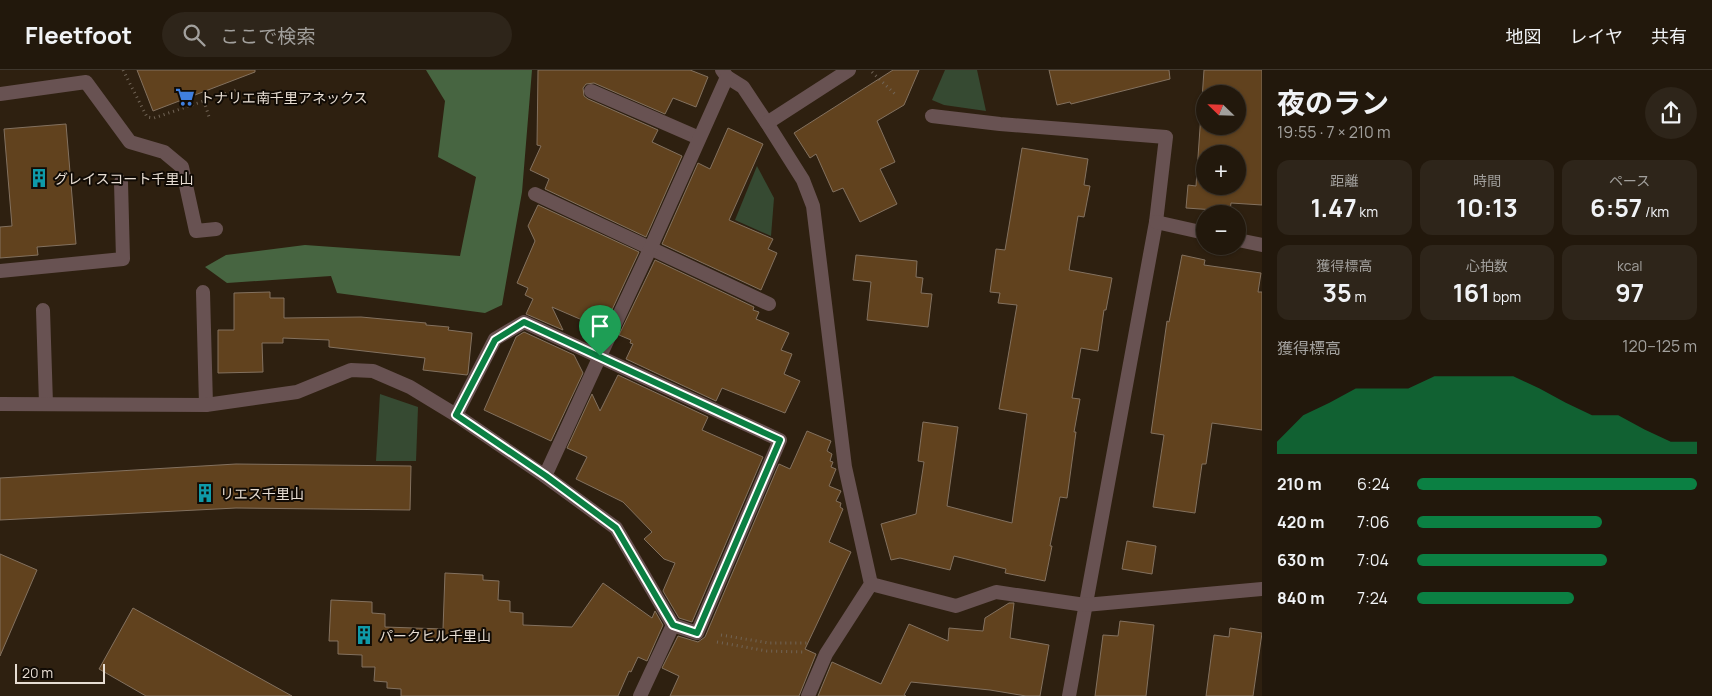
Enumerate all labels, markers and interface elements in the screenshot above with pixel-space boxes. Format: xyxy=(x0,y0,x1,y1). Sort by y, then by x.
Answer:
search box xyxy=(162,12,512,57)
text: Fleetfoot xyxy=(25,18,132,51)
icon: search xyxy=(180,21,208,49)
text: ここで検索 xyxy=(220,23,315,49)
text: 地図 xyxy=(1506,24,1542,48)
text: レイヤ xyxy=(1570,24,1623,48)
text: 共有 xyxy=(1651,24,1687,48)
text: 夜のラン xyxy=(1277,83,1389,121)
north arrow xyxy=(1196,85,1246,135)
map controls xyxy=(1196,85,1246,255)
supermarket icon: トナリエ南千里アネックス xyxy=(174,86,196,108)
button: share xyxy=(1645,87,1697,139)
place label: トナリエ南千里アネックス xyxy=(200,88,368,107)
text: 19:55 · 7 × 210 m xyxy=(1277,121,1391,143)
button: + xyxy=(1196,145,1246,195)
building icon: グレイスコート千里山 xyxy=(28,167,50,189)
place label: グレイスコート千里山 xyxy=(54,169,194,188)
text: 距離 xyxy=(1330,171,1358,190)
text: 時間 xyxy=(1473,171,1501,190)
text: ペース xyxy=(1609,171,1650,190)
text: 1.47 xyxy=(1310,190,1357,225)
text: 10:13 xyxy=(1456,190,1518,225)
text: 6:57 xyxy=(1590,190,1642,225)
text: km xyxy=(1357,202,1378,221)
text: /km xyxy=(1642,202,1669,221)
button: − xyxy=(1196,205,1246,255)
text: 獲得標高 xyxy=(1316,256,1372,275)
text: 心拍数 xyxy=(1466,256,1508,275)
text: kcal xyxy=(1617,256,1642,275)
text: 35 xyxy=(1322,275,1352,310)
text: 161 xyxy=(1453,275,1490,310)
text: 97 xyxy=(1615,275,1644,310)
text: m xyxy=(1352,287,1366,306)
text: bpm xyxy=(1490,287,1521,306)
pin xyxy=(579,305,621,356)
icon: arrive xyxy=(586,312,614,340)
text: 120–125 m xyxy=(1622,335,1697,357)
text: 獲得標高 xyxy=(1277,337,1341,359)
text: 210 m xyxy=(1277,473,1322,495)
text: 6:24 xyxy=(1357,473,1390,495)
building icon: リエス千里山 xyxy=(194,482,216,504)
place label: リエス千里山 xyxy=(220,484,304,503)
text: 420 m xyxy=(1277,511,1324,533)
text: 7:06 xyxy=(1357,511,1390,533)
text: 630 m xyxy=(1277,549,1324,571)
text: 7:04 xyxy=(1357,549,1389,571)
text: 840 m xyxy=(1277,587,1325,609)
text: 7:24 xyxy=(1357,587,1388,609)
building icon: パークヒル千里山 xyxy=(353,624,375,646)
place label: パークヒル千里山 xyxy=(379,626,491,645)
scale bar xyxy=(15,661,105,684)
text: 20 m xyxy=(22,663,53,682)

